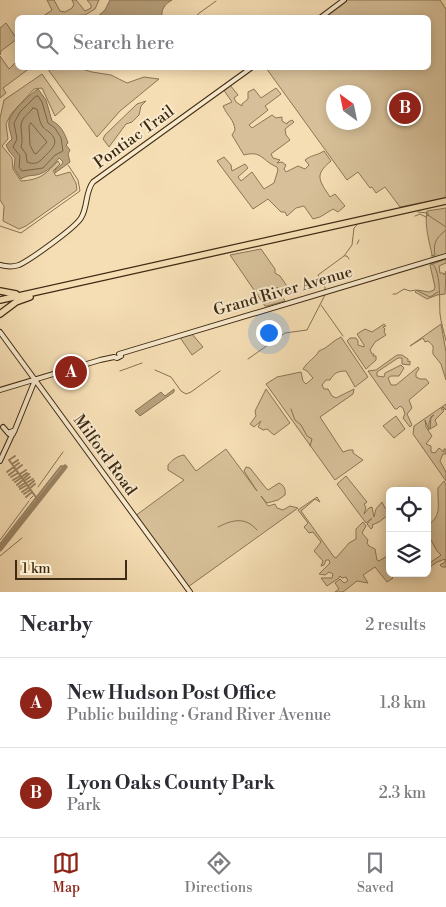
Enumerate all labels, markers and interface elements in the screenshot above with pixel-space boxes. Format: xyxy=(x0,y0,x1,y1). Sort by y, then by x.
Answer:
search box xyxy=(15,15,431,70)
icon: search xyxy=(33,29,61,57)
text: Search here xyxy=(73,31,174,55)
north arrow xyxy=(326,85,371,130)
pin: B xyxy=(389,89,421,127)
street label: Pontiac Trail xyxy=(90,101,178,173)
street label: Grand River Avenue xyxy=(211,262,355,320)
your location xyxy=(256,320,282,346)
pin: A xyxy=(55,353,87,391)
street label: Milford Road xyxy=(69,411,141,499)
map controls xyxy=(386,487,431,577)
button: locate xyxy=(386,487,431,532)
button: layers xyxy=(386,532,431,577)
scale bar xyxy=(15,557,128,580)
text: 1 km xyxy=(22,560,51,578)
text: Nearby xyxy=(20,612,93,638)
text: 2 results xyxy=(365,615,426,635)
text: New Hudson Post Office xyxy=(67,681,276,705)
text: A xyxy=(30,693,42,713)
text: 1.8 km xyxy=(380,693,426,713)
text: Public building · Grand River Avenue xyxy=(67,705,331,725)
text: Lyon Oaks County Park xyxy=(67,771,275,795)
text: B xyxy=(30,783,42,803)
text: 2.3 km xyxy=(379,783,426,803)
text: Park xyxy=(67,795,100,815)
tab: Map xyxy=(52,849,80,897)
tab: Directions xyxy=(185,849,252,897)
tab: Saved xyxy=(357,849,394,897)

